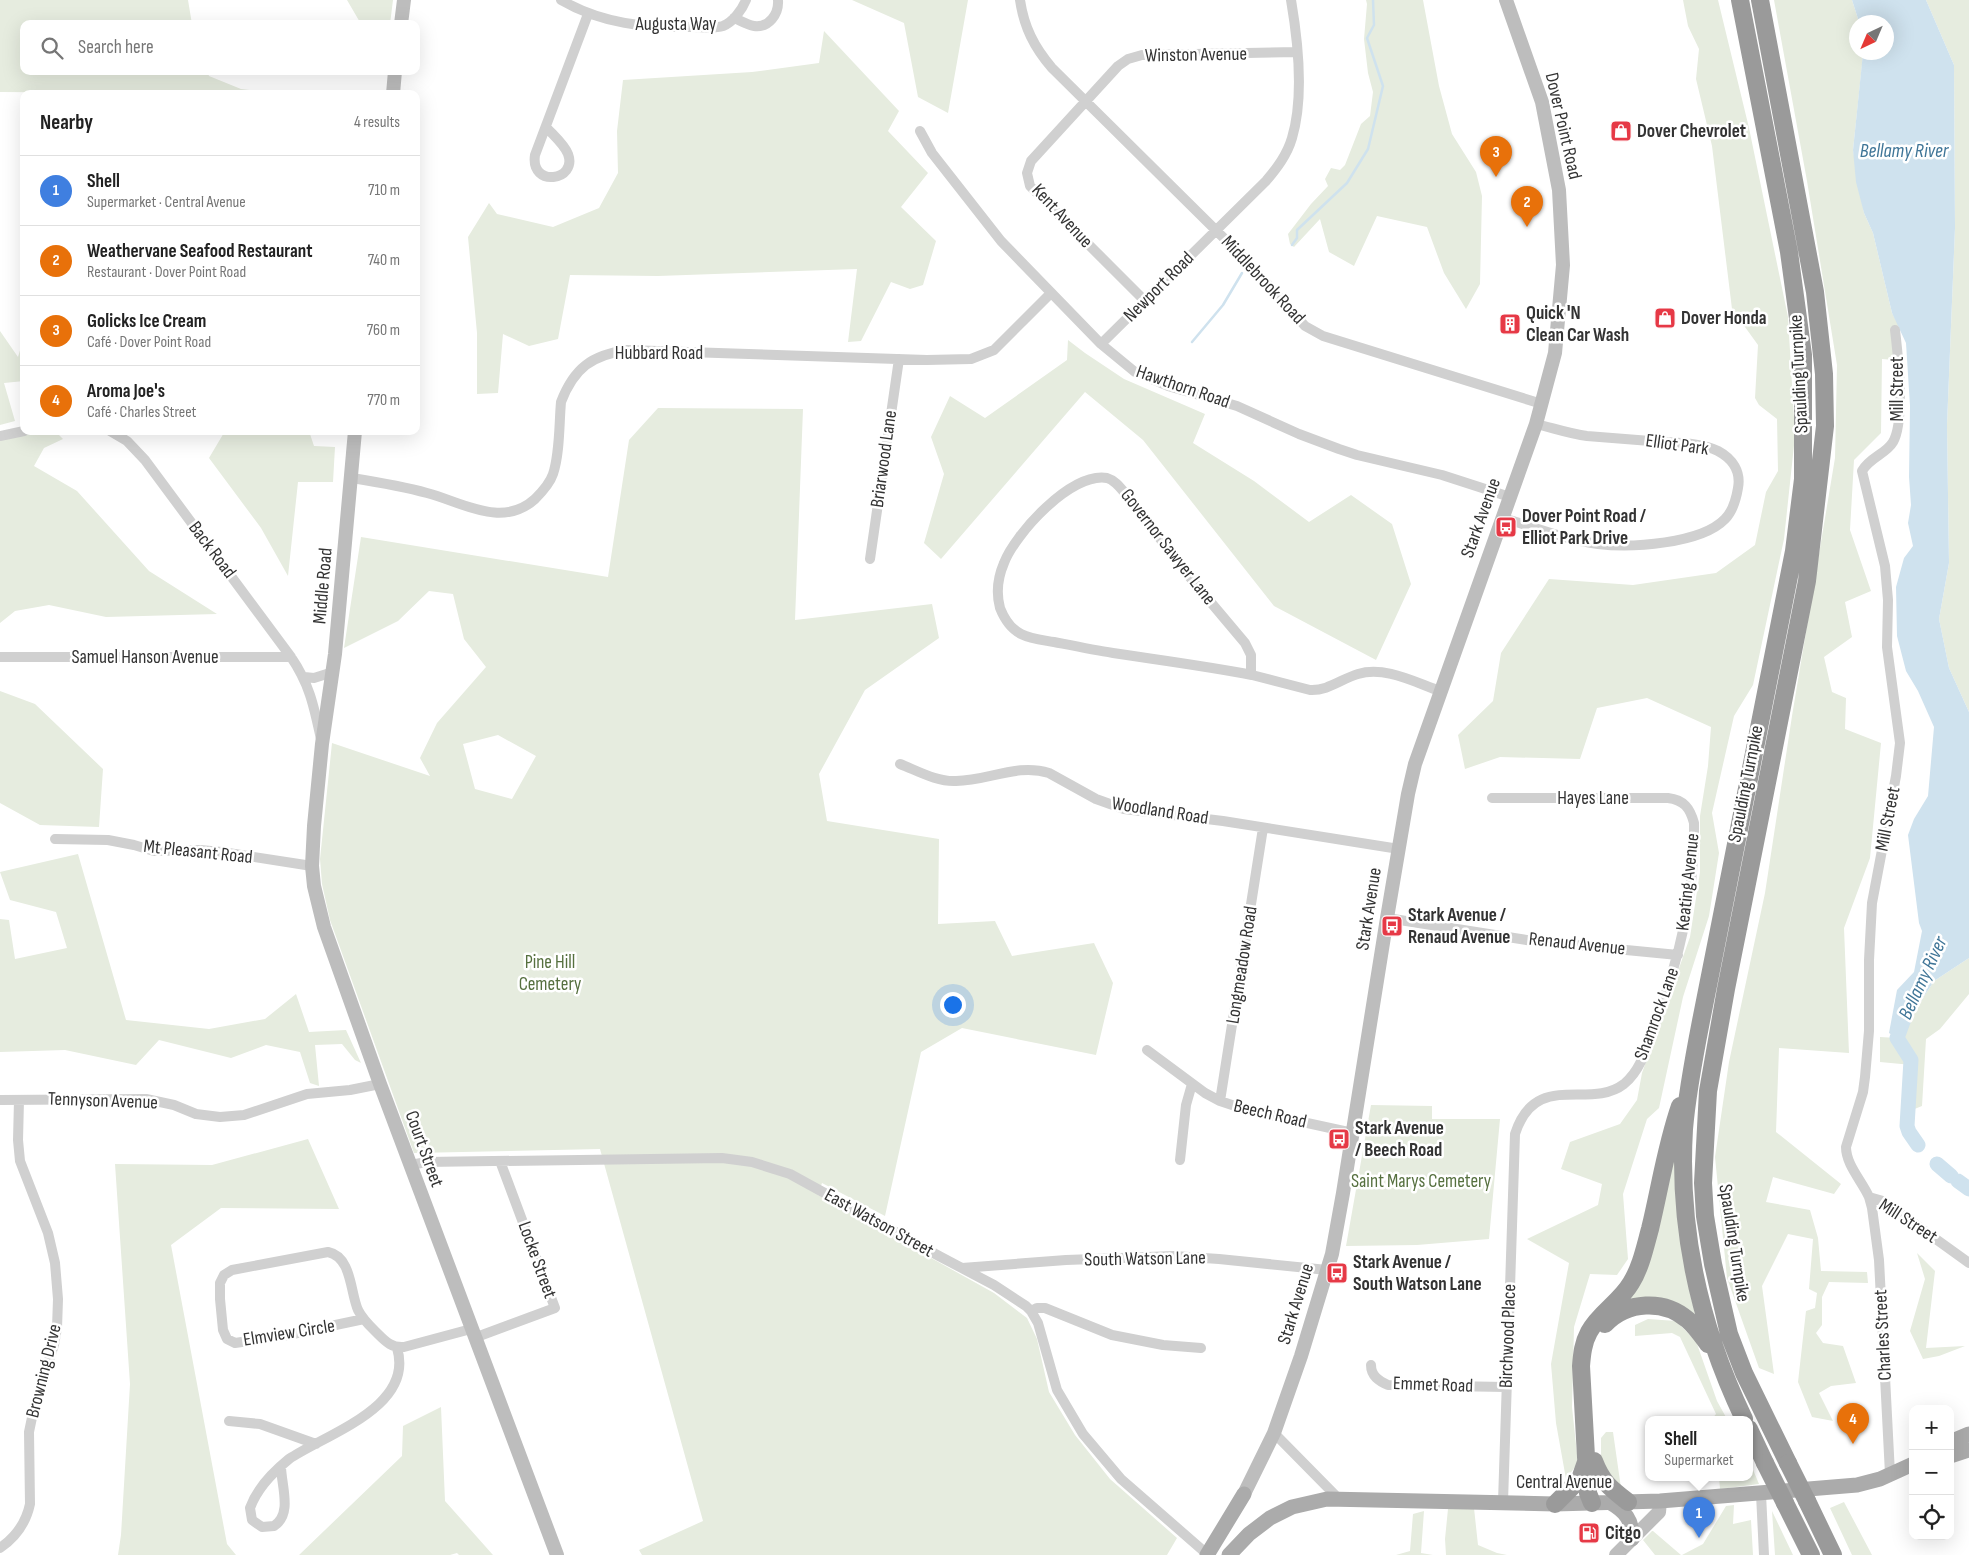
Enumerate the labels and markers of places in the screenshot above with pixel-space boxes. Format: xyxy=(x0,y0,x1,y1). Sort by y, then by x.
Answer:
shop icon: Dover Chevrolet xyxy=(1609,119,1633,143)
place label: Dover Chevrolet xyxy=(1637,120,1746,143)
pin: 3 xyxy=(1480,136,1512,177)
pin: 2 xyxy=(1511,186,1543,227)
place label: Quick 'N Clean Car Wash xyxy=(1526,302,1629,347)
shop icon: Dover Honda xyxy=(1653,306,1677,330)
place label: Dover Honda xyxy=(1681,307,1767,330)
building icon: Quick 'N Clean Car Wash xyxy=(1498,312,1522,336)
place label: Dover Point Road / Elliot Park Drive xyxy=(1522,505,1647,550)
bus stop icon: Dover Point Road / Elliot Park Drive xyxy=(1494,515,1518,539)
place label: Stark Avenue / Renaud Avenue xyxy=(1408,904,1510,949)
bus stop icon: Stark Avenue / Renaud Avenue xyxy=(1380,914,1404,938)
place label: Stark Avenue / Beech Road xyxy=(1355,1117,1444,1162)
bus stop icon: Stark Avenue / Beech Road xyxy=(1327,1127,1351,1151)
place label: Stark Avenue / South Watson Lane xyxy=(1353,1251,1482,1296)
bus stop icon: Stark Avenue / South Watson Lane xyxy=(1325,1261,1349,1285)
pin: 4 xyxy=(1837,1403,1869,1444)
pin: 1 xyxy=(1683,1497,1715,1538)
fuel station icon: Citgo xyxy=(1577,1521,1601,1545)
place label: Citgo xyxy=(1605,1522,1641,1545)

